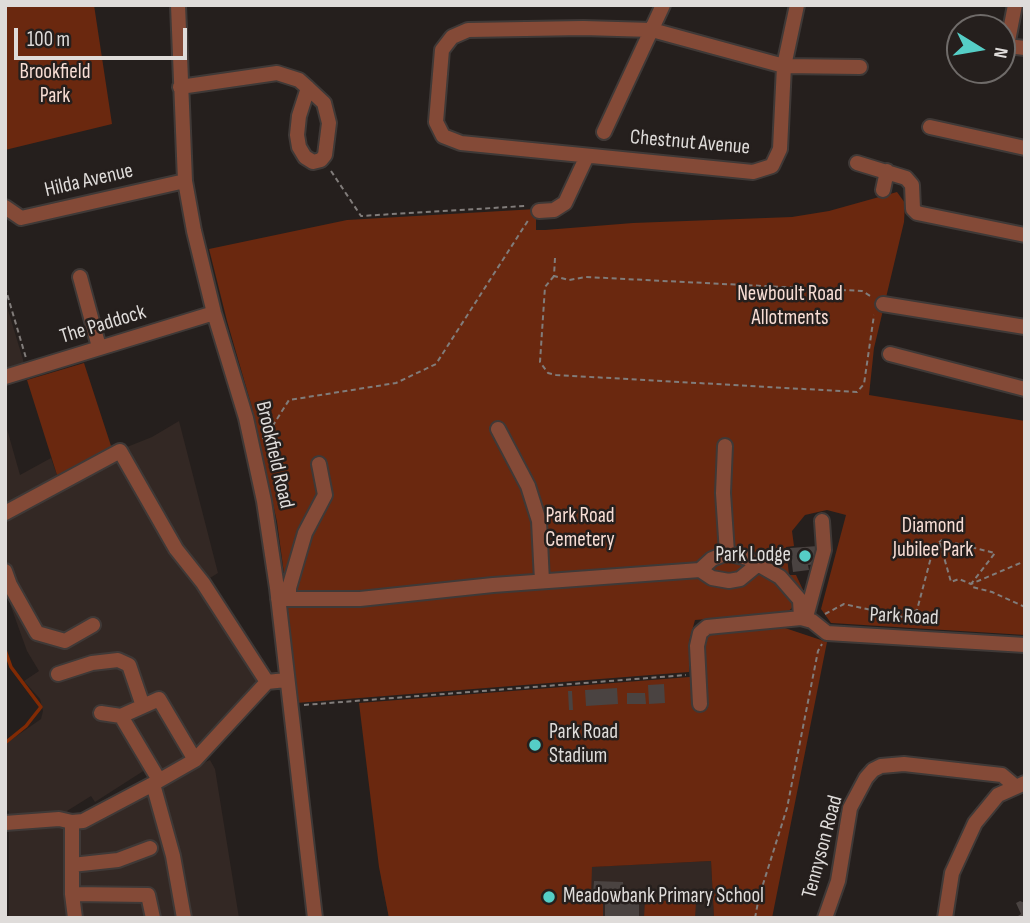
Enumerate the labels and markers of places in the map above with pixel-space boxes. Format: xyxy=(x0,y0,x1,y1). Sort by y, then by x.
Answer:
place label: Park Lodge xyxy=(715,543,791,569)
marker: Park Lodge xyxy=(797,548,813,564)
place label: Park Road Stadium xyxy=(549,720,618,770)
marker: Park Road Stadium xyxy=(527,737,543,753)
place label: Meadowbank Primary School xyxy=(563,884,764,910)
marker: Meadowbank Primary School xyxy=(541,889,557,905)

